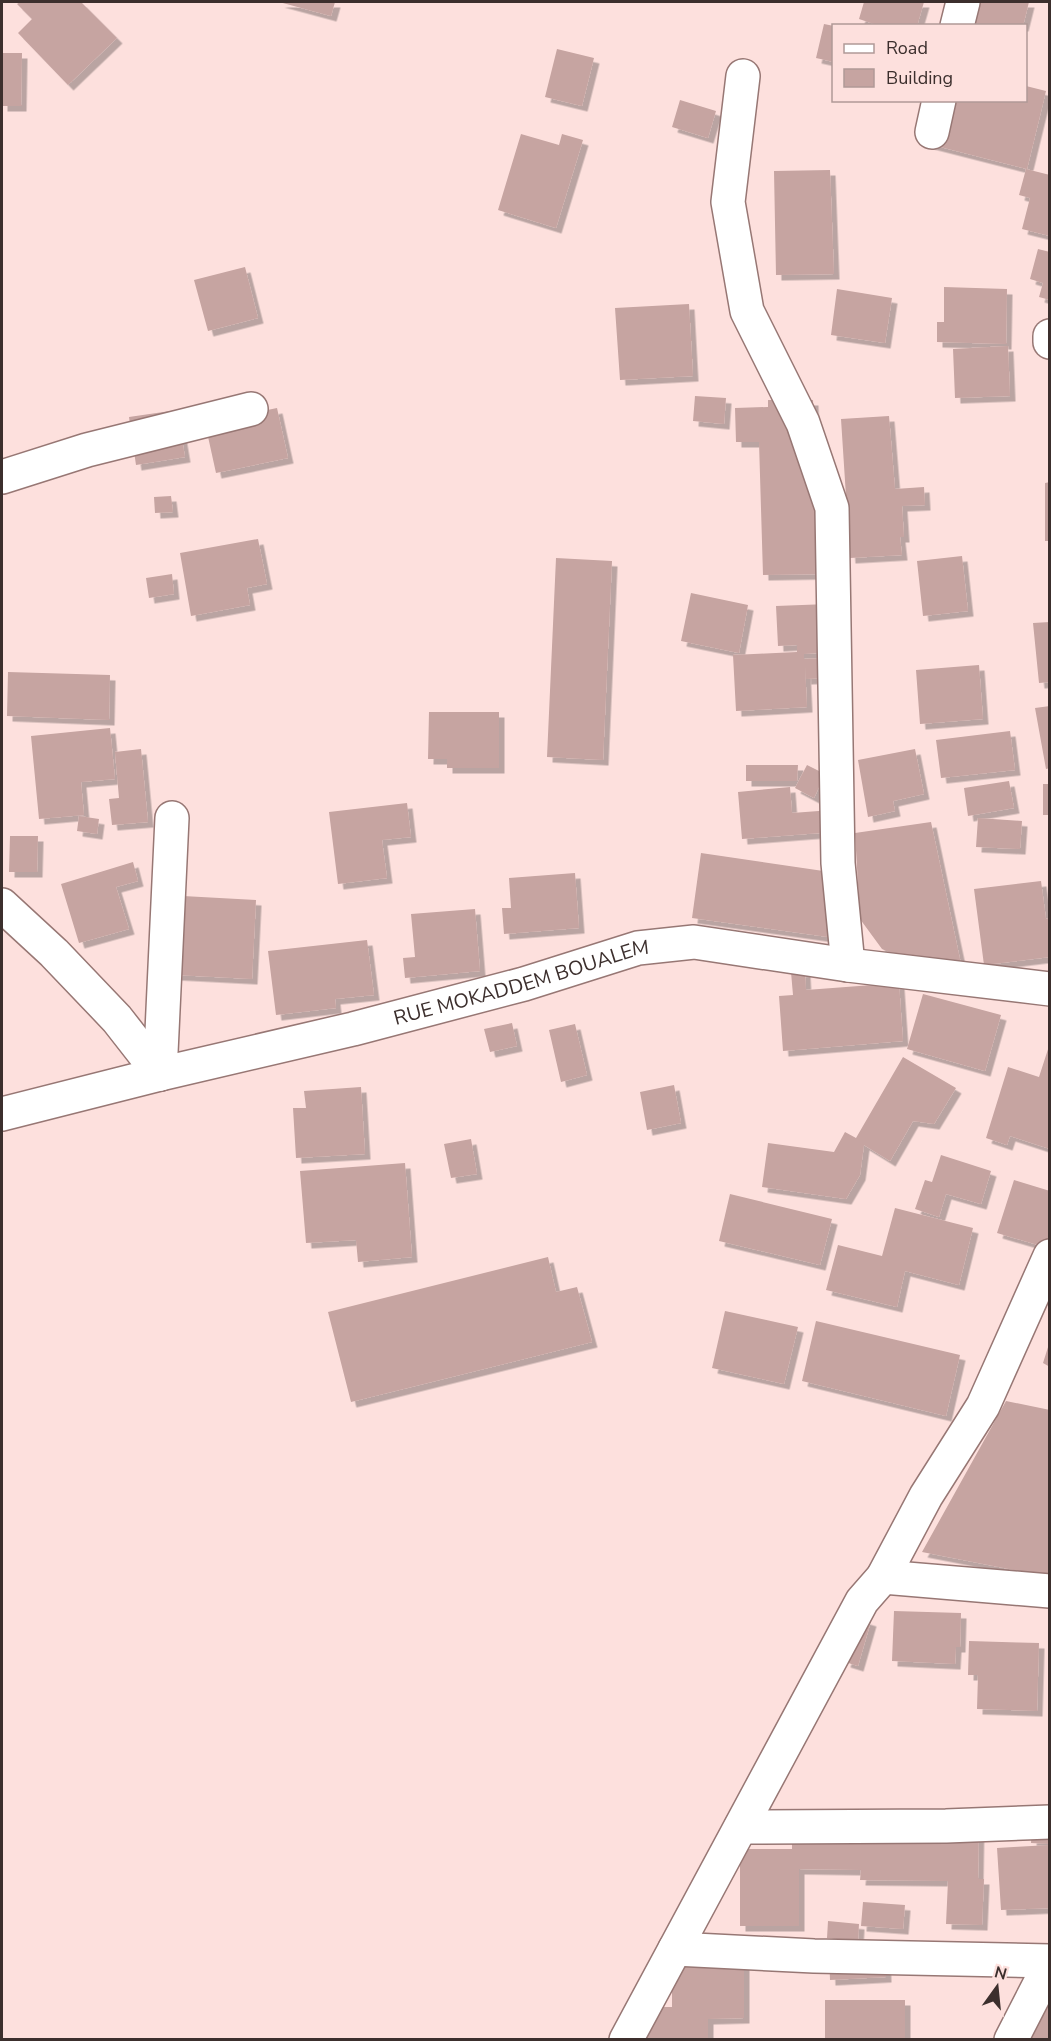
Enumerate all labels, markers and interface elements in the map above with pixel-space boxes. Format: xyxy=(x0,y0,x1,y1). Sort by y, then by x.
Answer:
legend xyxy=(832,24,1027,102)
text: Road xyxy=(886,36,928,60)
text: Building xyxy=(886,66,953,90)
street label: RUE MOKADDEM BOUALEM xyxy=(391,934,650,1032)
north arrow xyxy=(967,1957,1027,2017)
text: N xyxy=(992,1961,1009,1986)

